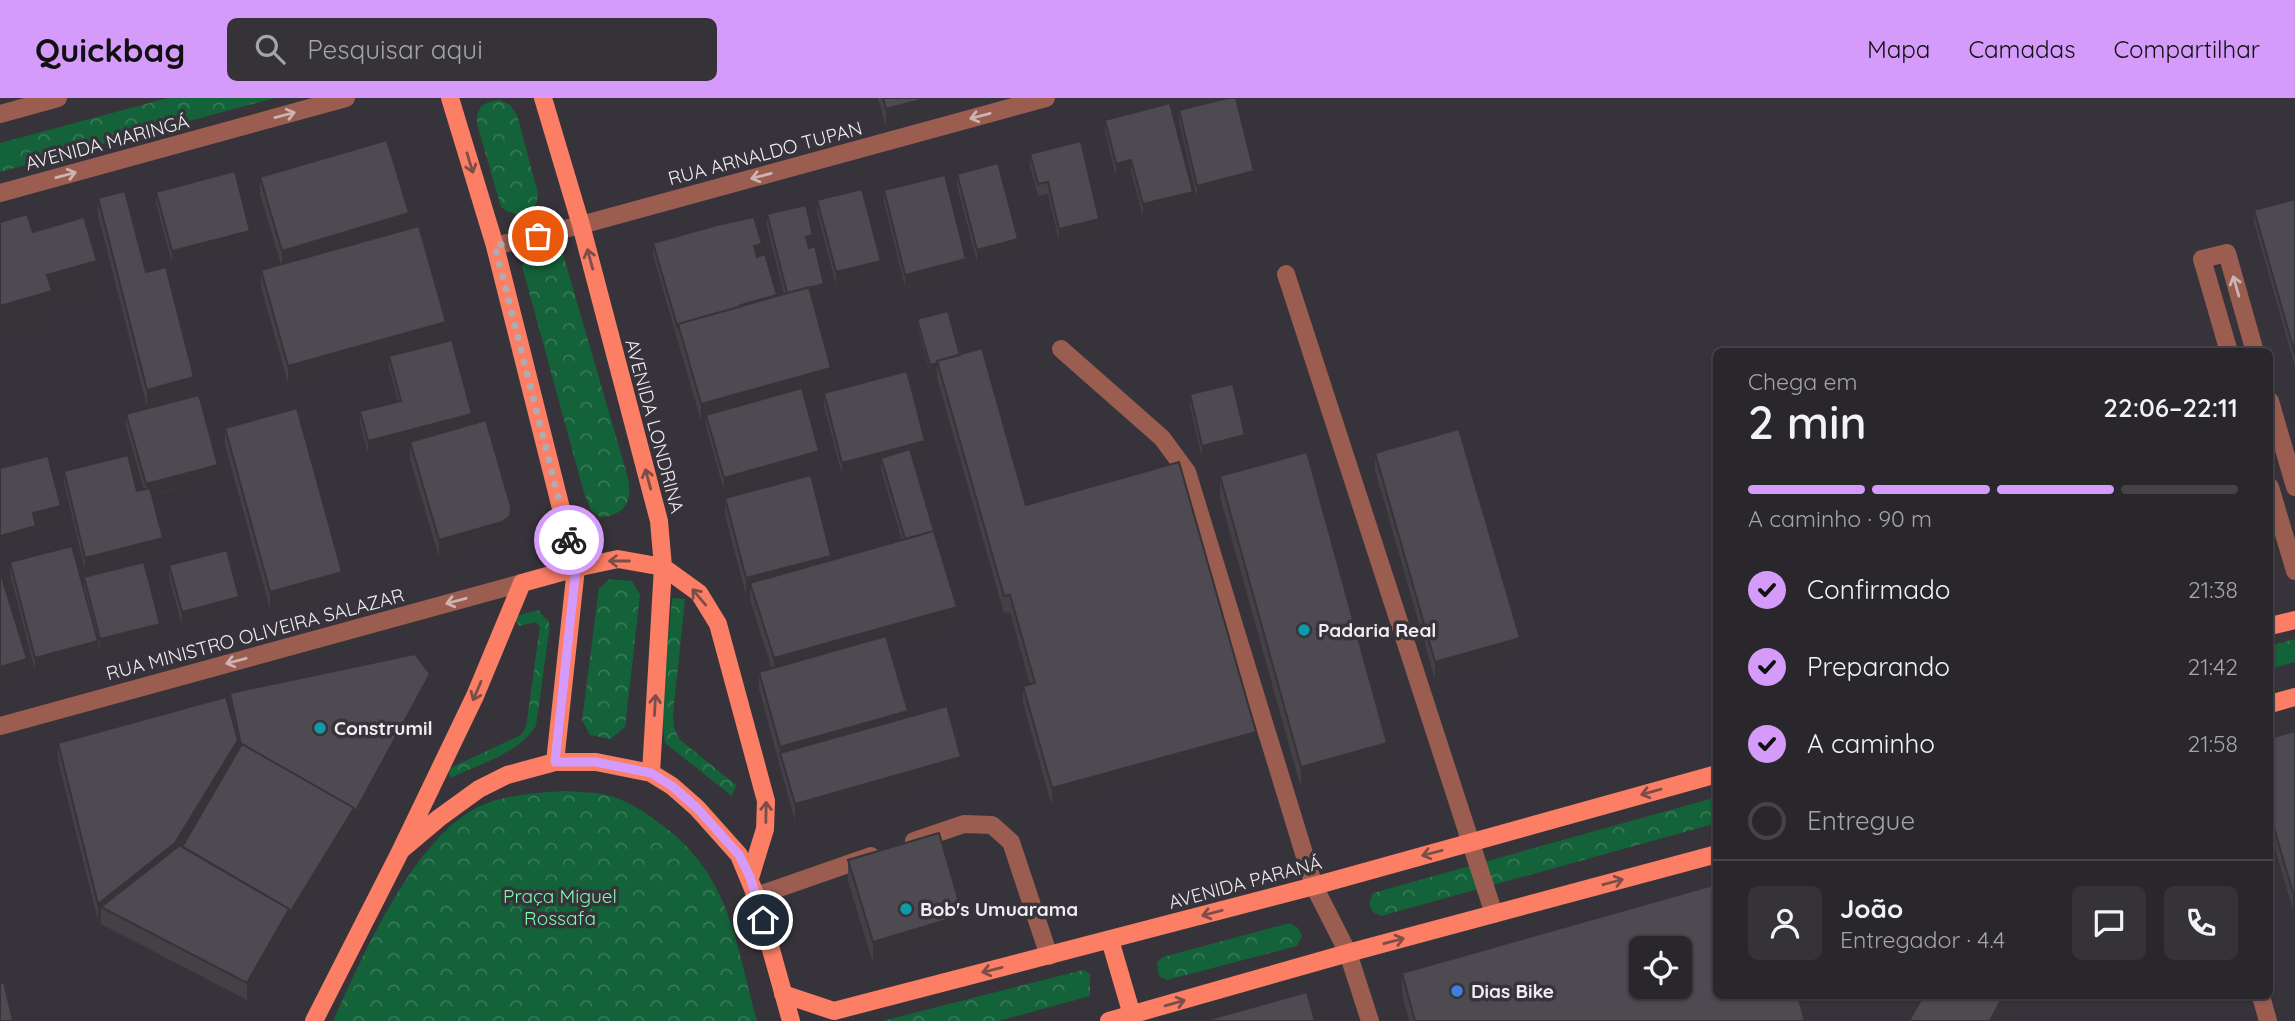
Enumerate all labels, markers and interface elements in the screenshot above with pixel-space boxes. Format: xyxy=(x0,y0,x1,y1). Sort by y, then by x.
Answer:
search box xyxy=(227,18,717,81)
text: Quickbag xyxy=(35,29,185,70)
icon: search xyxy=(251,30,289,68)
text: Pesquisar aqui xyxy=(307,33,483,66)
text: Mapa xyxy=(1867,34,1930,64)
text: Camadas xyxy=(1968,34,2075,64)
text: Compartilhar xyxy=(2113,34,2260,64)
one-way arrow xyxy=(274,107,296,120)
street label: AVENIDA MARINGÁ xyxy=(23,109,191,175)
one-way arrow xyxy=(969,110,992,123)
street label: RUA ARNALDO TUPAN xyxy=(665,116,865,190)
one-way arrow xyxy=(464,152,477,174)
one-way arrow xyxy=(54,168,77,181)
one-way arrow xyxy=(750,170,772,183)
pin xyxy=(508,206,568,266)
icon: bag xyxy=(519,217,557,255)
one-way arrow xyxy=(582,248,595,270)
one-way arrow xyxy=(2229,275,2242,297)
street label: AVENIDA LONDRINA xyxy=(620,336,690,516)
text: Chega em xyxy=(1748,367,1857,396)
text: 22:06–22:11 xyxy=(2103,391,2238,424)
text: 2 min xyxy=(1748,393,1867,451)
one-way arrow xyxy=(641,468,654,491)
text: A caminho · 90 m xyxy=(1748,504,1932,533)
courier xyxy=(534,505,604,575)
icon: bike xyxy=(550,521,588,559)
one-way arrow xyxy=(608,555,631,568)
icon: check xyxy=(1748,571,1786,609)
text: Confirmado xyxy=(1807,573,1951,606)
text: 21:38 xyxy=(2188,575,2238,604)
street label: RUA MINISTRO OLIVEIRA SALAZAR xyxy=(103,583,407,685)
one-way arrow xyxy=(692,588,708,606)
one-way arrow xyxy=(445,595,467,608)
place label: Padaria Real xyxy=(1318,618,1436,642)
marker: Padaria Real xyxy=(1296,622,1312,638)
icon: check xyxy=(1748,648,1786,686)
text: Preparando xyxy=(1807,650,1950,683)
text: 21:42 xyxy=(2188,652,2238,681)
one-way arrow xyxy=(226,655,248,668)
one-way arrow xyxy=(470,680,483,701)
one-way arrow xyxy=(649,694,662,717)
place label: Construmil xyxy=(334,716,433,740)
marker: Construmil xyxy=(312,720,328,736)
icon: check xyxy=(1748,725,1786,763)
text: A caminho xyxy=(1807,727,1935,760)
text: 21:58 xyxy=(2187,729,2238,758)
one-way arrow xyxy=(1640,786,1663,799)
one-way arrow xyxy=(759,801,773,824)
text: Entregue xyxy=(1807,804,1915,837)
one-way arrow xyxy=(1421,848,1443,861)
street label: AVENIDA PARANÁ xyxy=(1166,850,1324,914)
one-way arrow xyxy=(1601,875,1624,888)
park label: Praça Miguel Rossafa xyxy=(503,884,617,930)
button: person xyxy=(1748,886,1822,960)
button: chat xyxy=(2072,886,2146,960)
button: phone xyxy=(2164,886,2238,960)
pin xyxy=(733,890,793,950)
text: João xyxy=(1840,892,1903,925)
place label: Bob's Umuarama xyxy=(920,897,1078,921)
icon: home xyxy=(744,901,782,939)
marker: Bob's Umuarama xyxy=(898,901,914,917)
one-way arrow xyxy=(1202,907,1224,920)
text: Entregador · 4.4 xyxy=(1840,925,2005,954)
one-way arrow xyxy=(1382,934,1404,947)
map controls xyxy=(1629,936,1692,999)
button: locate xyxy=(1629,936,1692,999)
one-way arrow xyxy=(981,965,1003,978)
place label: Dias Bike xyxy=(1471,979,1554,1003)
marker: Dias Bike xyxy=(1449,983,1465,999)
one-way arrow xyxy=(1163,995,1185,1008)

